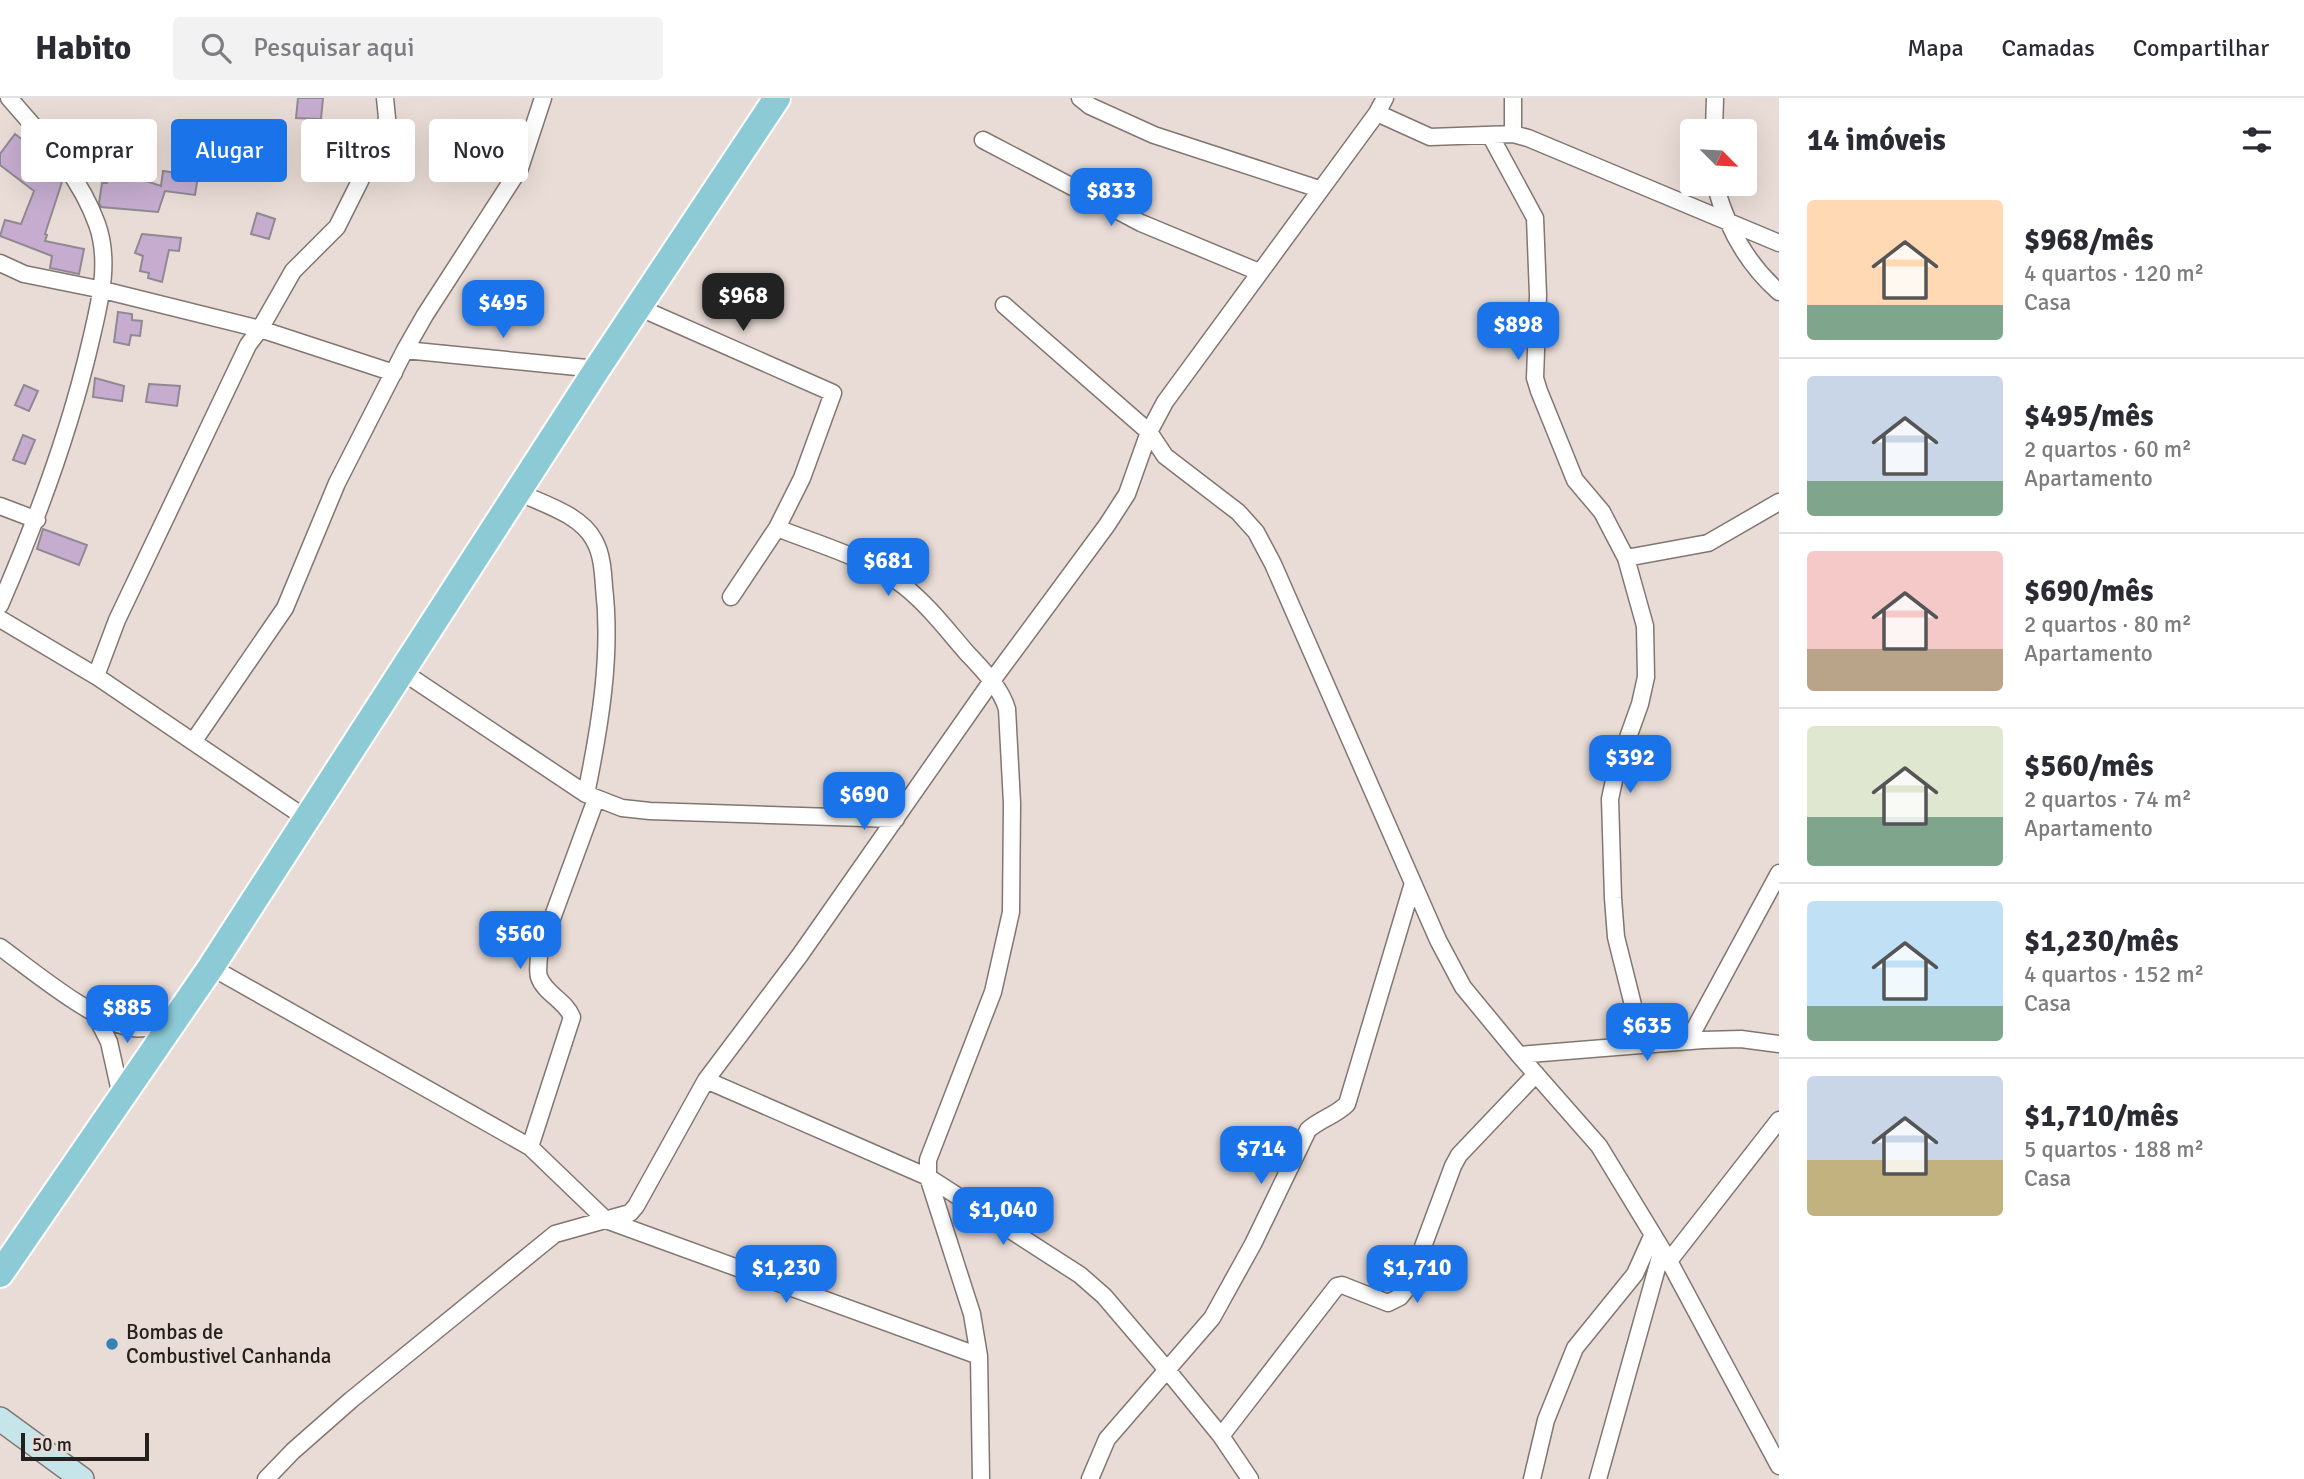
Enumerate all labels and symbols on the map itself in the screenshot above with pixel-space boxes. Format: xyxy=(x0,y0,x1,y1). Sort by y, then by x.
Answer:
north arrow xyxy=(1680,119,1757,196)
pin: $833 xyxy=(1070,169,1152,228)
pin: $968 xyxy=(702,274,784,333)
pin: $495 xyxy=(462,280,544,340)
pin: $898 xyxy=(1477,302,1559,362)
pin: $681 xyxy=(847,538,929,598)
pin: $392 xyxy=(1589,736,1671,795)
pin: $690 xyxy=(823,772,905,832)
pin: $560 xyxy=(479,912,561,971)
pin: $885 xyxy=(86,986,168,1045)
pin: $635 xyxy=(1606,1004,1688,1063)
pin: $714 xyxy=(1220,1126,1302,1186)
pin: $1,040 xyxy=(946,1188,1060,1247)
pin: $1,230 xyxy=(729,1246,843,1305)
pin: $1,710 xyxy=(1360,1246,1474,1305)
place label: Bombas de Combustivel Canhanda xyxy=(126,1319,331,1369)
marker: Bombas de Combustivel Canhanda xyxy=(104,1336,120,1352)
scale bar xyxy=(21,1430,149,1462)

